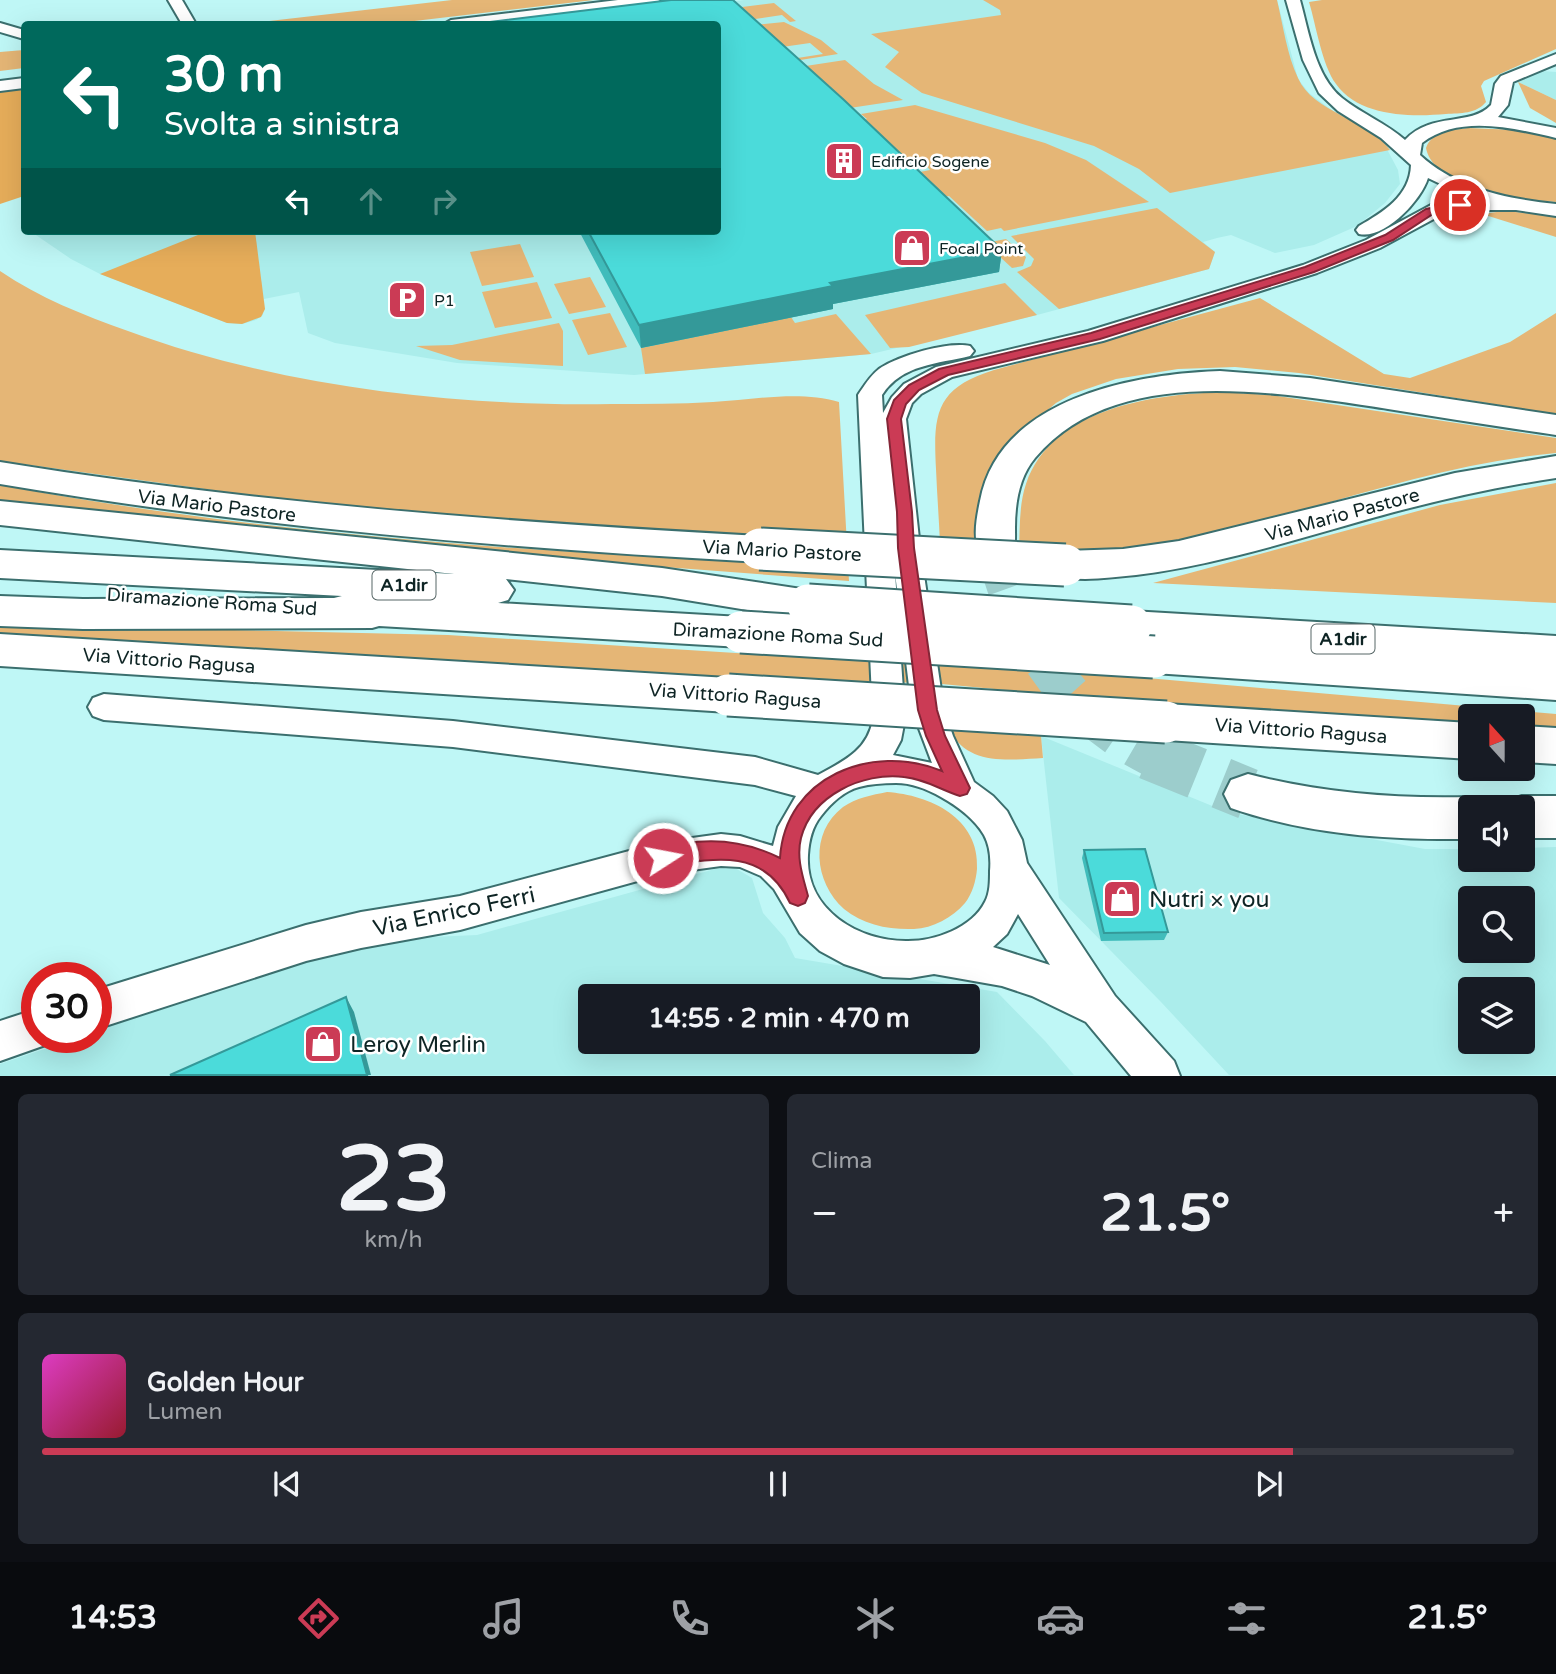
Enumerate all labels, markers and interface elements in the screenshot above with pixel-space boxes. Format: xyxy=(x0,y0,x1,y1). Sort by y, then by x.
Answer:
text: 30 m xyxy=(164,46,283,105)
icon: left xyxy=(49,49,140,140)
text: Svolta a sinistra xyxy=(164,106,400,144)
building icon: Edificio Sogene xyxy=(823,140,865,182)
place label: Edificio Sogene xyxy=(871,152,989,172)
pin xyxy=(1430,175,1490,235)
icon: left xyxy=(279,182,317,220)
icon: ahead xyxy=(352,182,390,220)
icon: right xyxy=(425,182,463,220)
icon: arrive xyxy=(1441,186,1479,224)
shop icon: Focal Point xyxy=(891,227,933,269)
place label: Focal Point xyxy=(939,239,1023,259)
parking icon: P1 xyxy=(386,279,428,321)
place label: P1 xyxy=(434,291,455,311)
street label: Via Mario Pastore xyxy=(1262,484,1422,546)
street label: Via Mario Pastore xyxy=(136,485,297,527)
street label: Via Mario Pastore xyxy=(702,536,862,566)
road number: A1dir xyxy=(372,570,436,600)
street label: Diramazione Roma Sud xyxy=(106,584,318,620)
street label: Diramazione Roma Sud xyxy=(672,618,884,652)
road number: A1dir xyxy=(1312,624,1374,654)
street label: Via Vittorio Ragusa xyxy=(82,644,256,678)
street label: Via Vittorio Ragusa xyxy=(648,679,822,713)
north arrow xyxy=(1458,704,1535,780)
map controls xyxy=(1458,704,1535,1054)
street label: Via Vittorio Ragusa xyxy=(1214,714,1388,748)
button: sound xyxy=(1458,795,1535,872)
position arrow xyxy=(626,821,700,895)
shop icon: Nutri × you xyxy=(1101,878,1143,920)
street label: Via Enrico Ferri xyxy=(371,881,538,943)
place label: Nutri × you xyxy=(1149,886,1270,914)
button: search xyxy=(1458,886,1535,963)
speed limit sign: 30 xyxy=(21,962,112,1053)
button: layers xyxy=(1458,977,1535,1054)
text: 14:55 · 2 min · 470 m xyxy=(648,1003,910,1034)
shop icon: Leroy Merlin xyxy=(302,1023,344,1065)
place label: Leroy Merlin xyxy=(350,1031,486,1059)
text: 23 xyxy=(336,1125,451,1235)
text: Clima xyxy=(811,1147,872,1175)
text: 21.5° xyxy=(1100,1182,1230,1245)
text: − xyxy=(811,1191,838,1237)
text: + xyxy=(1493,1191,1514,1237)
text: km/h xyxy=(365,1226,422,1254)
text: Golden Hour xyxy=(147,1367,304,1398)
text: Lumen xyxy=(147,1398,222,1426)
icon: previous xyxy=(268,1465,306,1503)
icon: pause xyxy=(759,1465,797,1503)
icon: next xyxy=(1250,1465,1288,1503)
icon: directions xyxy=(294,1594,343,1643)
icon: music xyxy=(479,1594,528,1643)
icon: phone xyxy=(665,1594,714,1643)
icon: climate xyxy=(851,1594,900,1643)
icon: car xyxy=(1036,1594,1085,1643)
icon: filters xyxy=(1222,1594,1271,1643)
text: 14:53 xyxy=(68,1599,157,1637)
text: 21.5° xyxy=(1408,1599,1488,1637)

